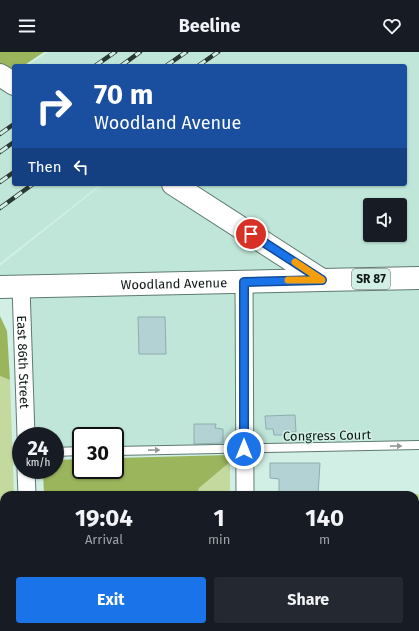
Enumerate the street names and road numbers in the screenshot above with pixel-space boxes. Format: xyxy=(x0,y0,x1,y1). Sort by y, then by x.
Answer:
road number: SR 87 xyxy=(352,269,390,289)
street label: Woodland Avenue xyxy=(121,275,227,292)
street label: East 86th Street xyxy=(14,315,32,409)
street label: Congress Court xyxy=(283,427,371,444)

